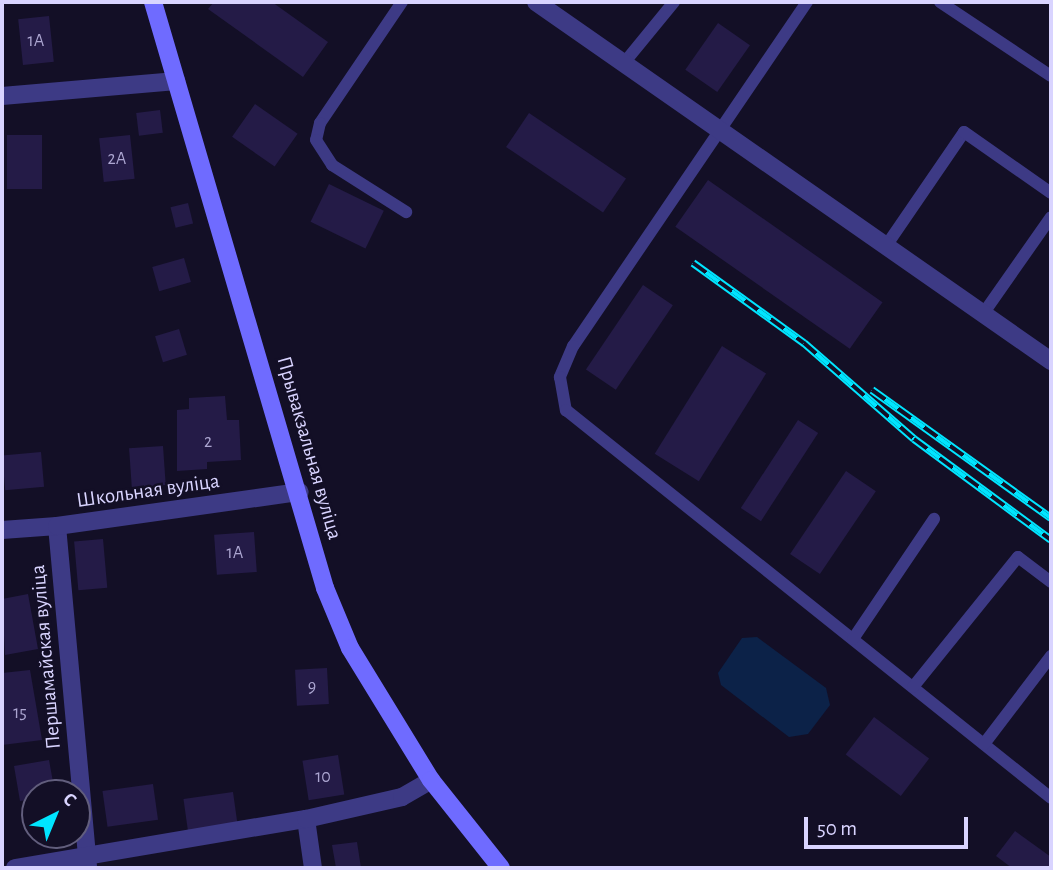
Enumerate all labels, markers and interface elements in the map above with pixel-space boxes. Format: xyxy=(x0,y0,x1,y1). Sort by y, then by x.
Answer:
house number: 1А xyxy=(28,30,44,52)
house number: 2А xyxy=(108,148,126,170)
street label: Прывакзальная вуліца xyxy=(271,353,347,543)
house number: 2 xyxy=(204,431,212,453)
street label: Школьная вуліца xyxy=(75,468,221,514)
house number: 1А xyxy=(227,542,243,564)
street label: Першамайская вуліца xyxy=(25,564,67,750)
house number: 9 xyxy=(308,676,316,698)
house number: 15 xyxy=(13,702,27,724)
house number: 10 xyxy=(315,766,331,788)
north arrow xyxy=(21,779,91,849)
text: С xyxy=(59,789,80,810)
scale bar xyxy=(808,804,972,848)
text: 50 m xyxy=(817,818,857,839)

